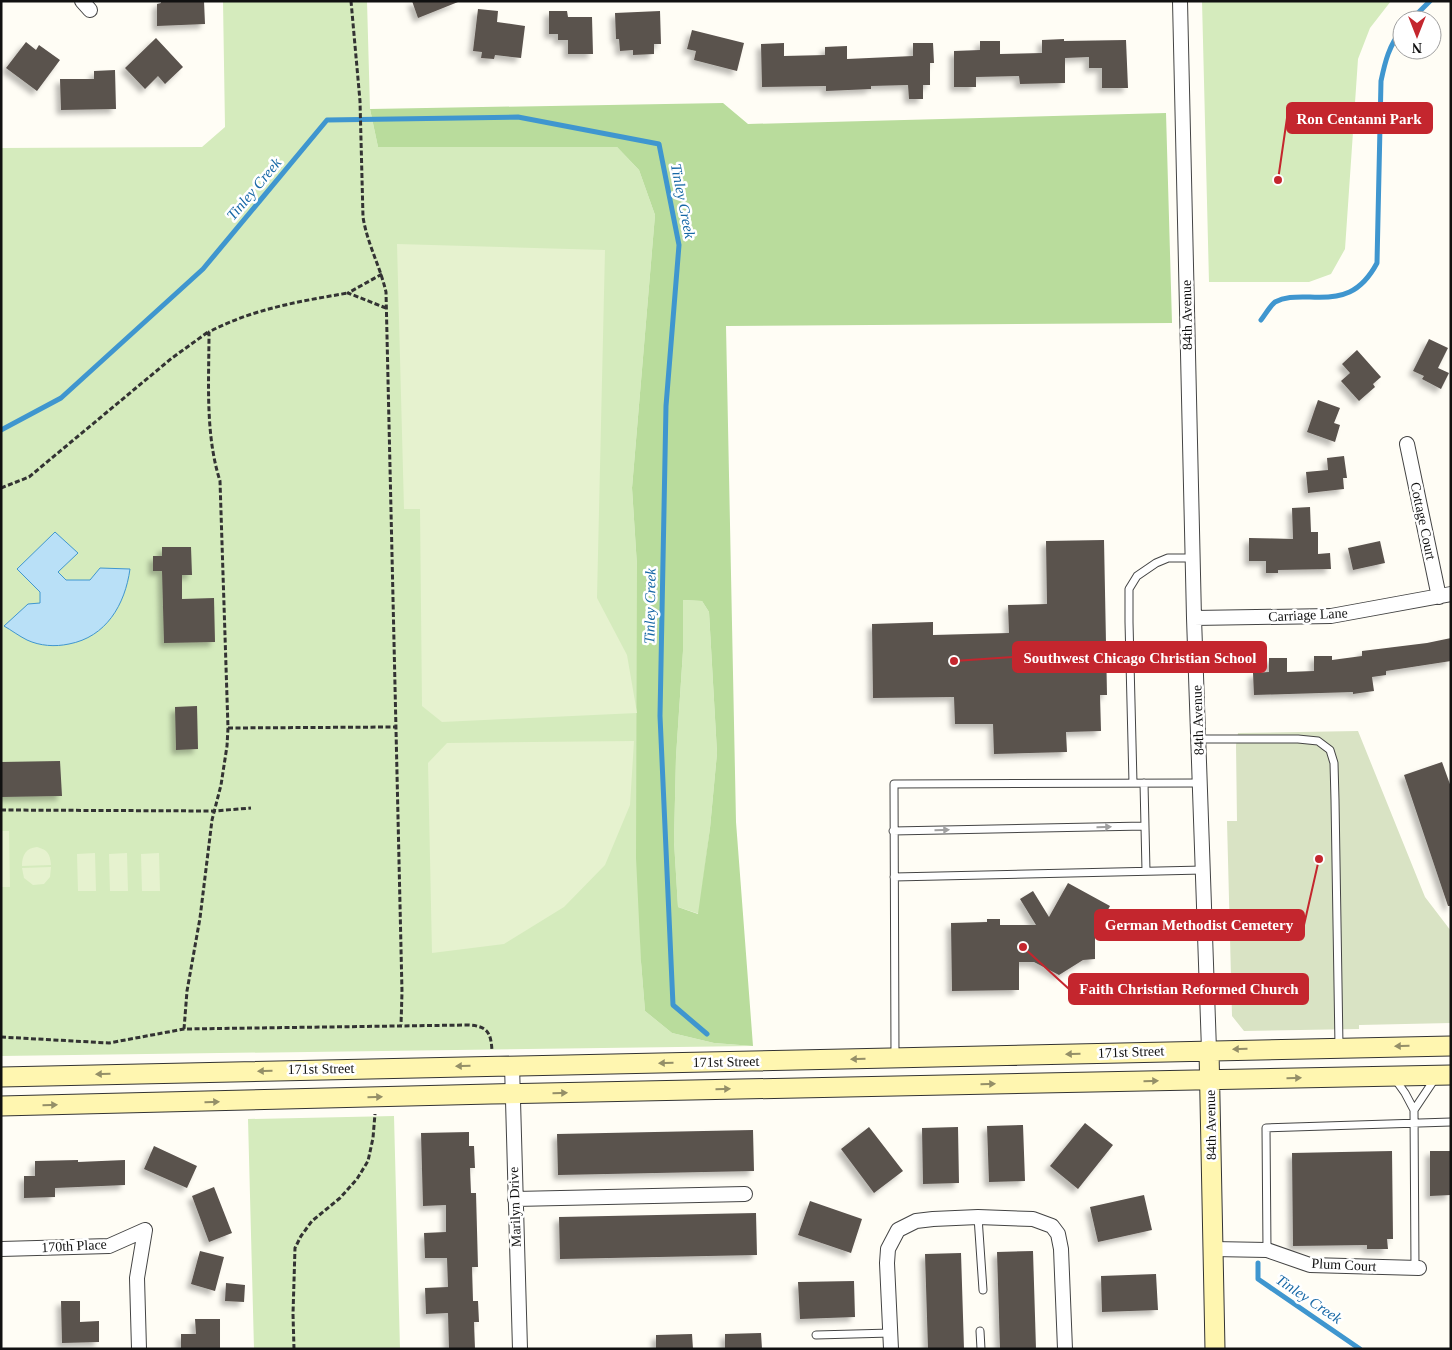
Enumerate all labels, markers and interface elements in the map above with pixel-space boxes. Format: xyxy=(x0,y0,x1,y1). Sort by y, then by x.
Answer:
north arrow xyxy=(1392,10,1442,60)
text: N xyxy=(1412,40,1422,55)
callout: Ron Centanni Park xyxy=(1287,103,1432,133)
text: Ron Centanni Park xyxy=(1296,111,1422,127)
water label: Tinley Creek xyxy=(224,155,285,223)
water label: Tinley Creek xyxy=(668,162,698,240)
street label: 84th Avenue xyxy=(1179,280,1195,350)
street label: Cottage Court xyxy=(1407,481,1439,561)
water label: Tinley Creek xyxy=(641,568,659,644)
street label: Carriage Lane xyxy=(1268,605,1348,625)
callout: Southwest Chicago Christian School xyxy=(1013,642,1266,672)
text: Southwest Chicago Christian School xyxy=(1024,650,1256,666)
street label: 84th Avenue xyxy=(1189,685,1207,755)
one-way arrow xyxy=(1096,823,1112,831)
one-way arrow xyxy=(934,826,950,834)
callout: German Methodist Cemetery xyxy=(1095,910,1304,940)
text: German Methodist Cemetery xyxy=(1105,917,1294,933)
callout: Faith Christian Reformed Church xyxy=(1069,974,1308,1004)
text: Faith Christian Reformed Church xyxy=(1079,981,1299,997)
street label: 171st Street xyxy=(1098,1043,1165,1061)
one-way arrow xyxy=(1394,1043,1410,1051)
one-way arrow xyxy=(1231,1045,1247,1053)
one-way arrow xyxy=(1065,1050,1081,1058)
street label: 171st Street xyxy=(693,1054,759,1070)
one-way arrow xyxy=(850,1055,866,1063)
one-way arrow xyxy=(658,1059,674,1067)
street label: 171st Street xyxy=(288,1061,354,1077)
one-way arrow xyxy=(455,1062,471,1070)
one-way arrow xyxy=(257,1067,273,1075)
one-way arrow xyxy=(95,1071,111,1079)
one-way arrow xyxy=(1286,1074,1302,1082)
one-way arrow xyxy=(1143,1077,1159,1085)
one-way arrow xyxy=(981,1080,997,1088)
one-way arrow xyxy=(715,1085,731,1093)
one-way arrow xyxy=(553,1088,569,1096)
street label: 84th Avenue xyxy=(1203,1090,1219,1160)
one-way arrow xyxy=(367,1093,383,1101)
one-way arrow xyxy=(205,1097,221,1105)
one-way arrow xyxy=(42,1101,58,1109)
street label: Marilyn Drive xyxy=(506,1167,524,1247)
street label: 170th Place xyxy=(41,1237,107,1255)
street label: Plum Court xyxy=(1311,1256,1377,1274)
water label: Tinley Creek xyxy=(1273,1271,1345,1327)

